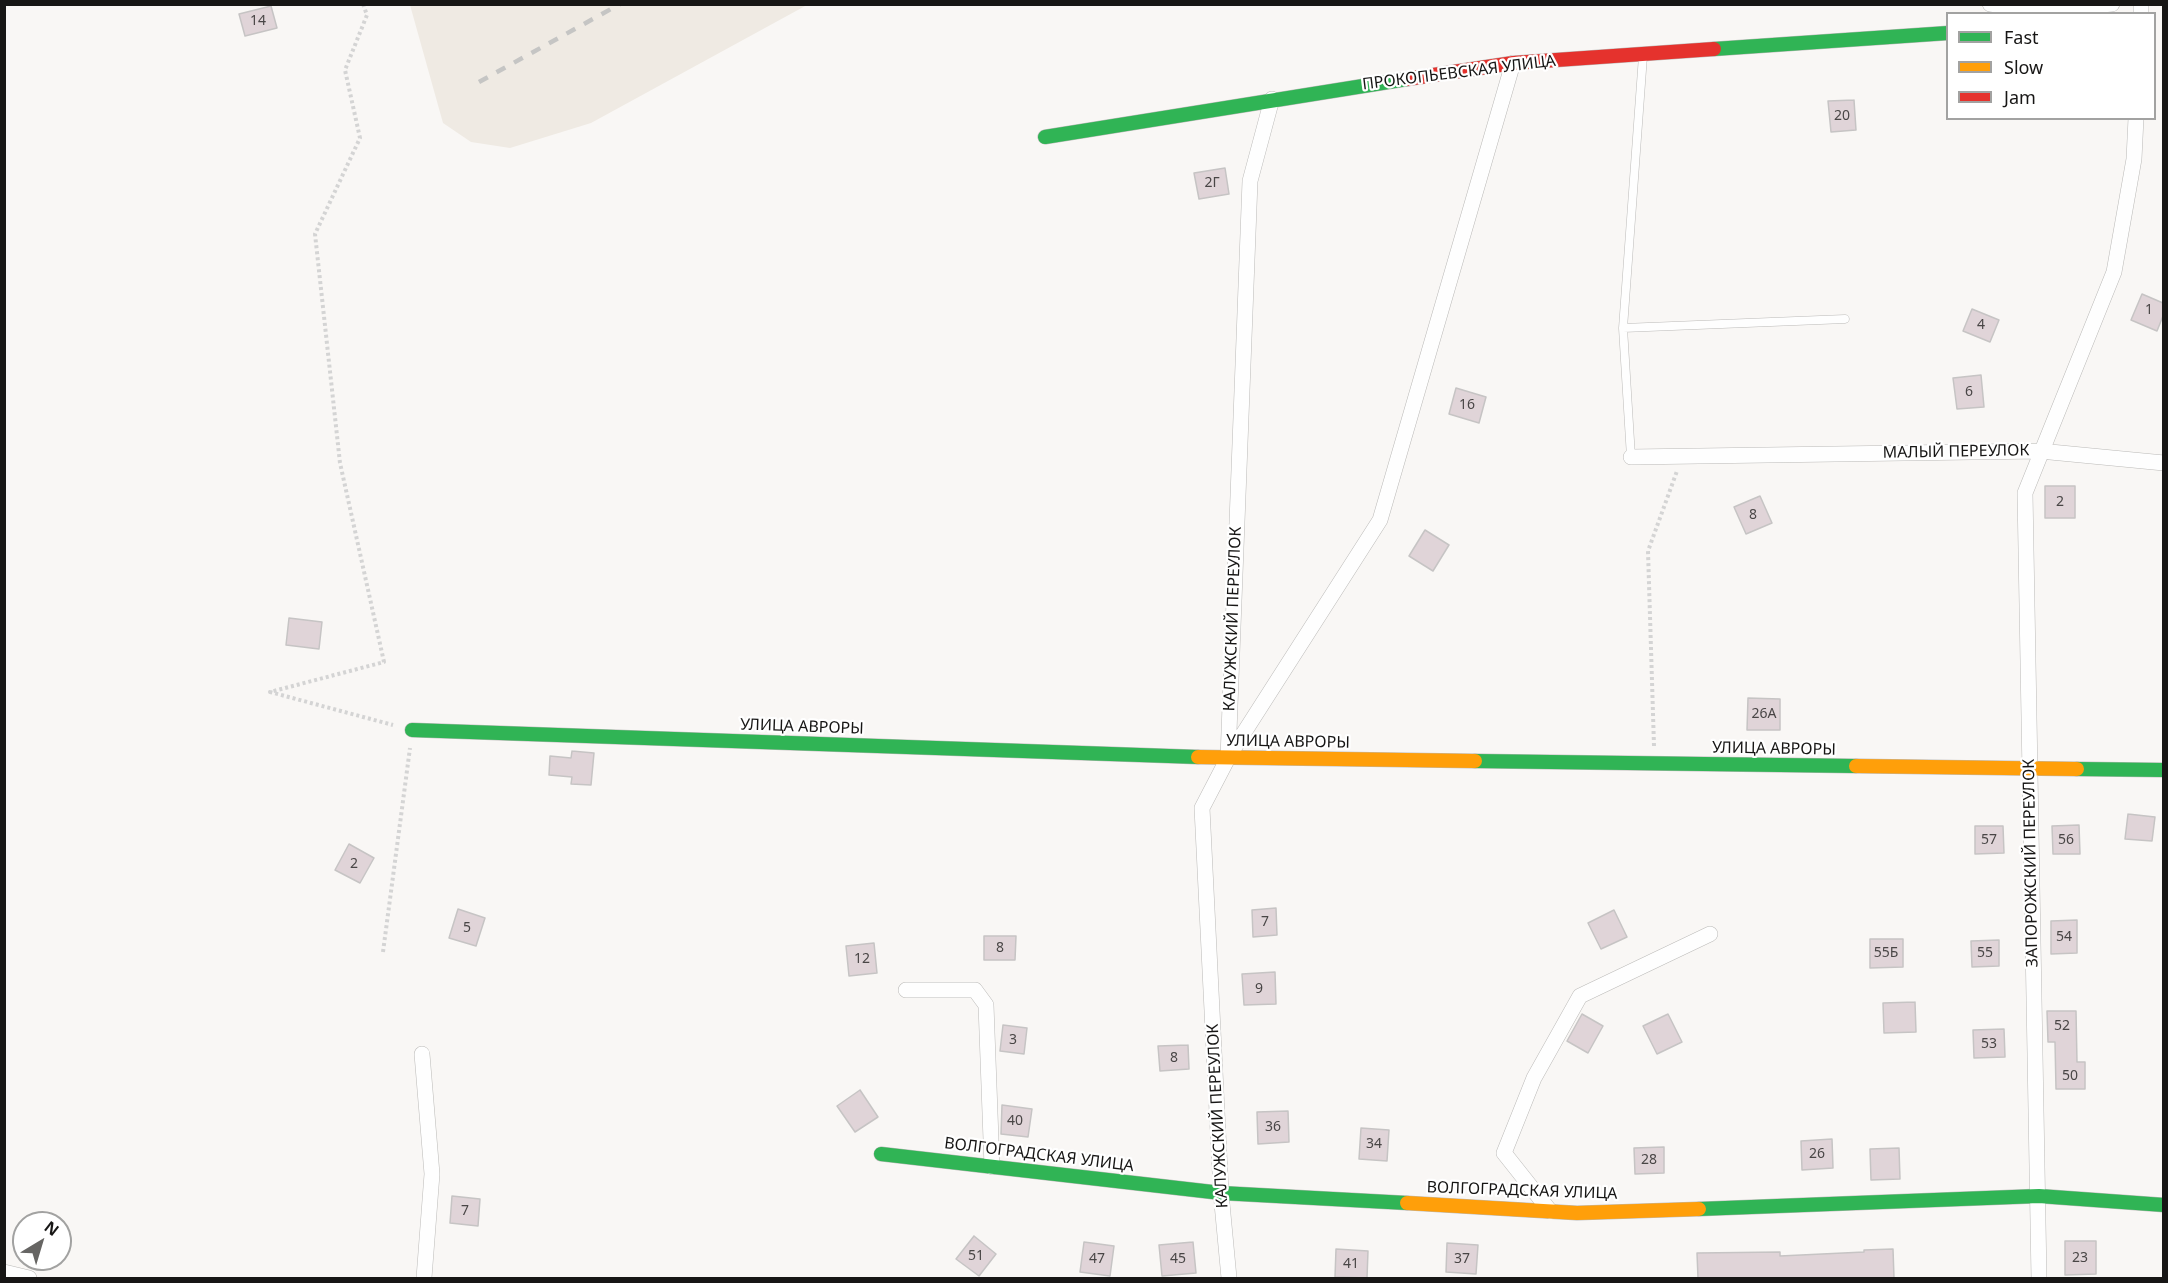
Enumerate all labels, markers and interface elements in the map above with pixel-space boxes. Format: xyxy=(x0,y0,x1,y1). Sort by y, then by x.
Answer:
legend xyxy=(1946,12,2156,120)
house number: 14 xyxy=(250,13,266,29)
text: Fast xyxy=(2004,25,2039,49)
street label: ПРОКОПЬЕВСКАЯ УЛИЦА xyxy=(1361,52,1557,94)
text: Slow xyxy=(2004,55,2043,79)
text: Jam xyxy=(2004,85,2036,109)
house number: 20 xyxy=(1834,108,1850,124)
house number: 2Г xyxy=(1204,175,1220,191)
house number: 1 xyxy=(2145,302,2153,318)
house number: 4 xyxy=(1977,317,1985,333)
house number: 6 xyxy=(1965,384,1973,400)
house number: 16 xyxy=(1459,397,1475,413)
street label: МАЛЫЙ ПЕРЕУЛОК xyxy=(1882,441,2030,463)
house number: 2 xyxy=(2056,494,2064,510)
house number: 8 xyxy=(1749,507,1757,523)
street label: КАЛУЖСКИЙ ПЕРЕУЛОК xyxy=(1220,526,1246,712)
house number: 26А xyxy=(1752,706,1776,722)
street label: УЛИЦА АВРОРЫ xyxy=(740,715,864,739)
street label: УЛИЦА АВРОРЫ xyxy=(1226,731,1350,753)
street label: УЛИЦА АВРОРЫ xyxy=(1712,738,1836,760)
street label: ЗАПОРОЖСКИЙ ПЕРЕУЛОК xyxy=(2020,759,2042,967)
house number: 57 xyxy=(1981,832,1997,848)
house number: 56 xyxy=(2058,832,2074,848)
house number: 2 xyxy=(350,856,358,872)
house number: 7 xyxy=(1261,914,1269,930)
house number: 5 xyxy=(463,920,471,936)
house number: 54 xyxy=(2056,929,2072,945)
house number: 8 xyxy=(996,940,1004,956)
house number: 55Б xyxy=(1874,945,1898,961)
house number: 55 xyxy=(1977,945,1993,961)
house number: 12 xyxy=(854,951,870,967)
house number: 9 xyxy=(1255,981,1263,997)
house number: 52 xyxy=(2054,1018,2070,1034)
street label: КАЛУЖСКИЙ ПЕРЕУЛОК xyxy=(1204,1023,1232,1209)
house number: 3 xyxy=(1009,1032,1017,1048)
house number: 53 xyxy=(1981,1036,1997,1052)
house number: 8 xyxy=(1170,1050,1178,1066)
house number: 50 xyxy=(2062,1068,2078,1084)
house number: 40 xyxy=(1007,1113,1023,1129)
house number: 36 xyxy=(1265,1119,1281,1135)
street label: ВОЛГОГРАДСКАЯ УЛИЦА xyxy=(943,1134,1135,1176)
house number: 34 xyxy=(1366,1136,1382,1152)
house number: 26 xyxy=(1809,1146,1825,1162)
house number: 28 xyxy=(1641,1152,1657,1168)
street label: ВОЛГОГРАДСКАЯ УЛИЦА xyxy=(1426,1178,1618,1204)
house number: 7 xyxy=(461,1203,469,1219)
north arrow xyxy=(12,1211,72,1271)
text: N xyxy=(40,1216,64,1241)
house number: 51 xyxy=(968,1248,984,1264)
house number: 23 xyxy=(2072,1250,2088,1266)
house number: 47 xyxy=(1089,1251,1105,1267)
house number: 45 xyxy=(1170,1251,1186,1267)
house number: 37 xyxy=(1454,1251,1470,1267)
house number: 41 xyxy=(1343,1256,1359,1272)

